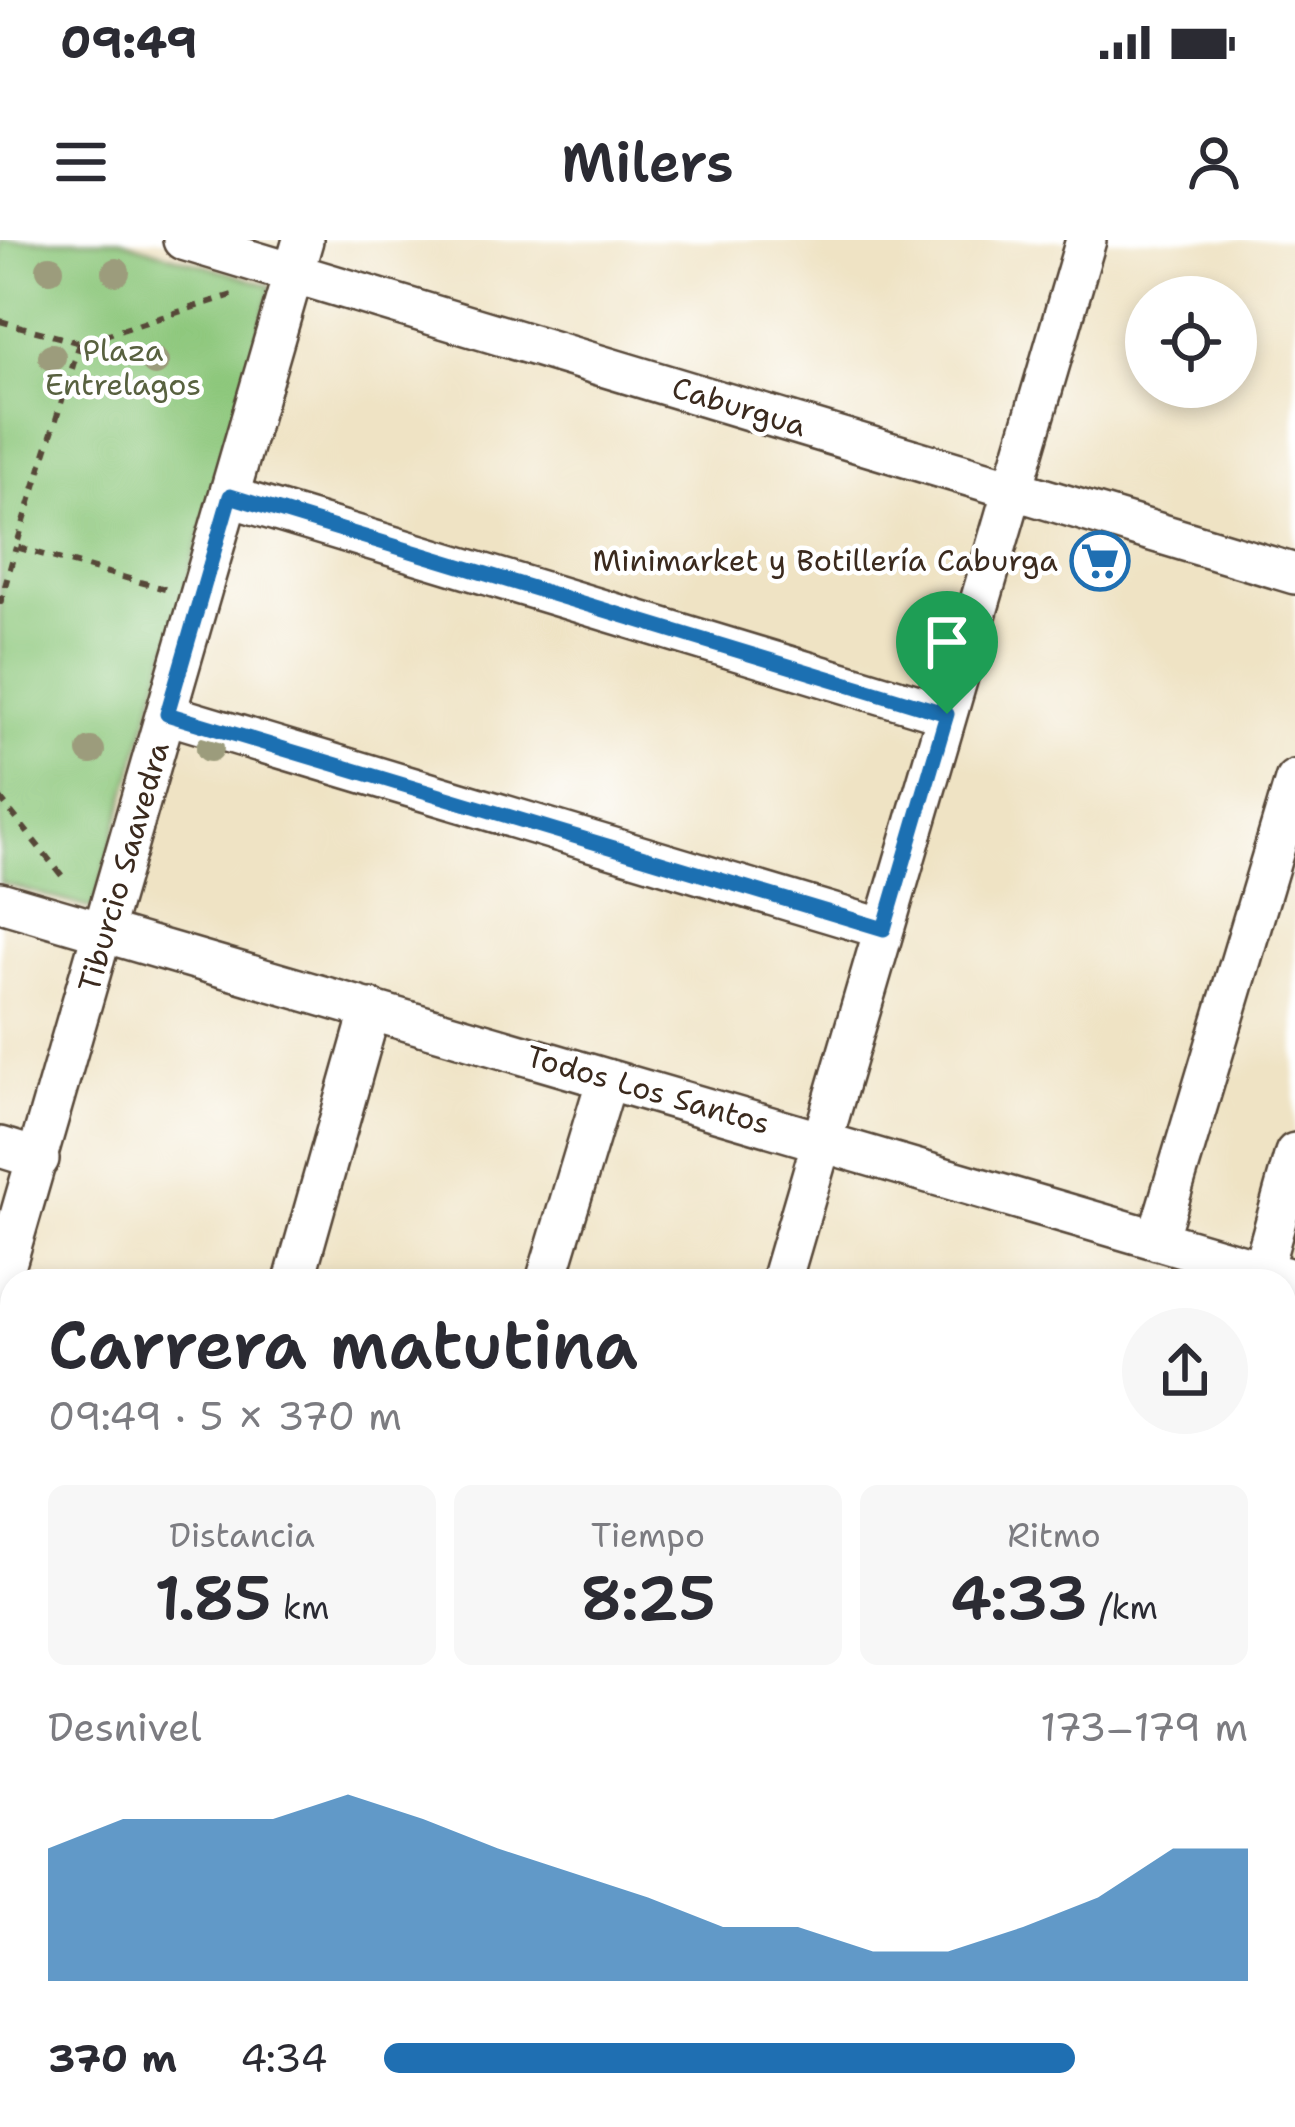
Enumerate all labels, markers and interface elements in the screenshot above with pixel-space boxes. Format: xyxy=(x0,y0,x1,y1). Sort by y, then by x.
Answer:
text: 09:49 xyxy=(60,12,197,72)
text: Milers xyxy=(561,126,734,198)
icon: menu xyxy=(48,129,114,195)
icon: person xyxy=(1181,129,1247,195)
map controls xyxy=(1125,276,1257,408)
button: locate xyxy=(1125,276,1257,408)
park label: Plaza Entrelagos xyxy=(45,330,201,405)
street label: Caburgua xyxy=(667,367,812,446)
supermarket icon: Minimarket y Botillería Caburga xyxy=(1069,530,1131,592)
place label: Minimarket y Botillería Caburga xyxy=(593,540,1058,581)
pin xyxy=(896,591,998,714)
icon: arrive xyxy=(914,609,980,675)
street label: Tiburcio Saavedra xyxy=(68,737,179,997)
street label: Todos Los Santos xyxy=(522,1035,774,1144)
text: Carrera matutina xyxy=(48,1301,638,1389)
button: share xyxy=(1122,1308,1248,1434)
text: 09:49 · 5 × 370 m xyxy=(48,1390,402,1442)
text: Distancia xyxy=(169,1513,315,1558)
text: Tiempo xyxy=(591,1513,705,1558)
text: Ritmo xyxy=(1007,1513,1101,1558)
text: 1.85 xyxy=(154,1558,272,1638)
text: 8:25 xyxy=(580,1558,716,1638)
text: 4:33 xyxy=(950,1558,1088,1638)
text: km xyxy=(272,1585,330,1630)
text: /km xyxy=(1088,1585,1158,1630)
text: Desnivel xyxy=(48,1701,202,1753)
text: 173–179 m xyxy=(1040,1701,1248,1753)
text: 370 m xyxy=(48,2032,177,2084)
text: 4:34 xyxy=(240,2032,327,2084)

